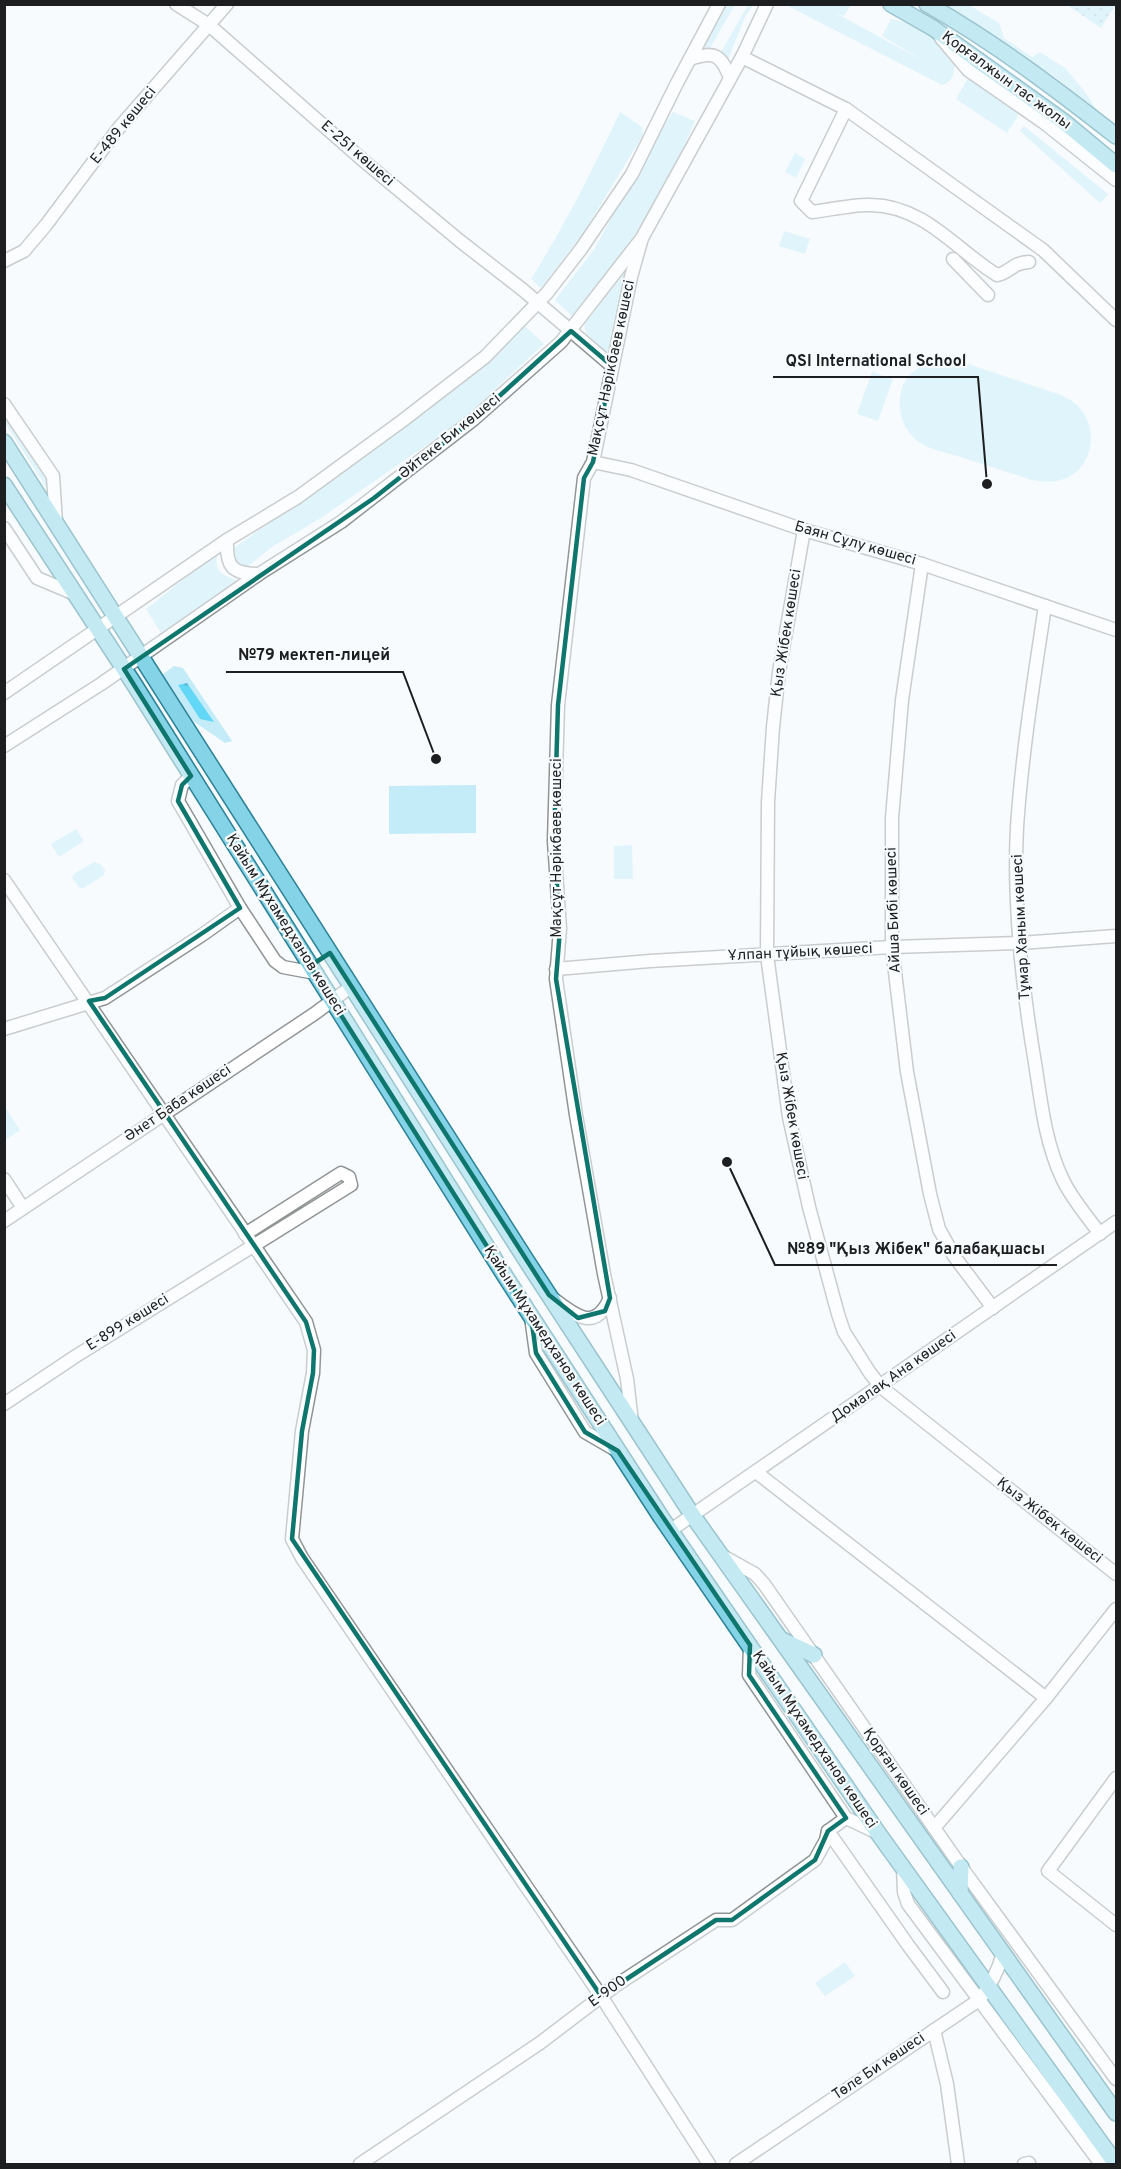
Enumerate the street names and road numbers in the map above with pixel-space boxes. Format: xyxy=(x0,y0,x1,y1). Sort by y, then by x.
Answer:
street label: Қорғалжын тас жолы xyxy=(937,28,1075,134)
street label: Е-489 көшесі xyxy=(87,83,161,169)
street label: Е-251 көшесі xyxy=(316,117,398,191)
street label: Мақсұт Нәрікбаев көшесі xyxy=(584,278,640,458)
street label: Әйтеке Би көшесі xyxy=(395,390,505,484)
street label: Баян Сұлу көшесі xyxy=(792,518,918,570)
street label: Қыз Жібек көшесі xyxy=(768,568,806,698)
street label: Мақсұт Нәрікбаев көшесі xyxy=(548,758,567,938)
street label: Қайым Мұхамедханов көшесі xyxy=(221,831,349,1019)
street label: Айша Бибі көшесі xyxy=(882,847,906,973)
street label: Тұмар Ханым көшесі xyxy=(1009,854,1035,1000)
street label: Ұлпан тұйық көшесі xyxy=(727,940,873,966)
street label: Қыз Жібек көшесі xyxy=(770,1051,812,1181)
street label: Әнет Баба көшесі xyxy=(121,1061,235,1147)
street label: Қайым Мұхамедханов көшесі xyxy=(479,1242,609,1430)
street label: Е-899 көшесі xyxy=(83,1290,173,1356)
street label: Домалақ Ана көшесі xyxy=(828,1327,960,1427)
street label: Қыз Жібек көшесі xyxy=(992,1474,1106,1568)
street label: Қайым Мұхамедханов көшесі xyxy=(747,1647,881,1833)
street label: Қорған көшесі xyxy=(858,1724,932,1820)
street label: E-900 xyxy=(585,1972,631,2012)
street label: Төле Би көшесі xyxy=(829,2029,929,2105)

